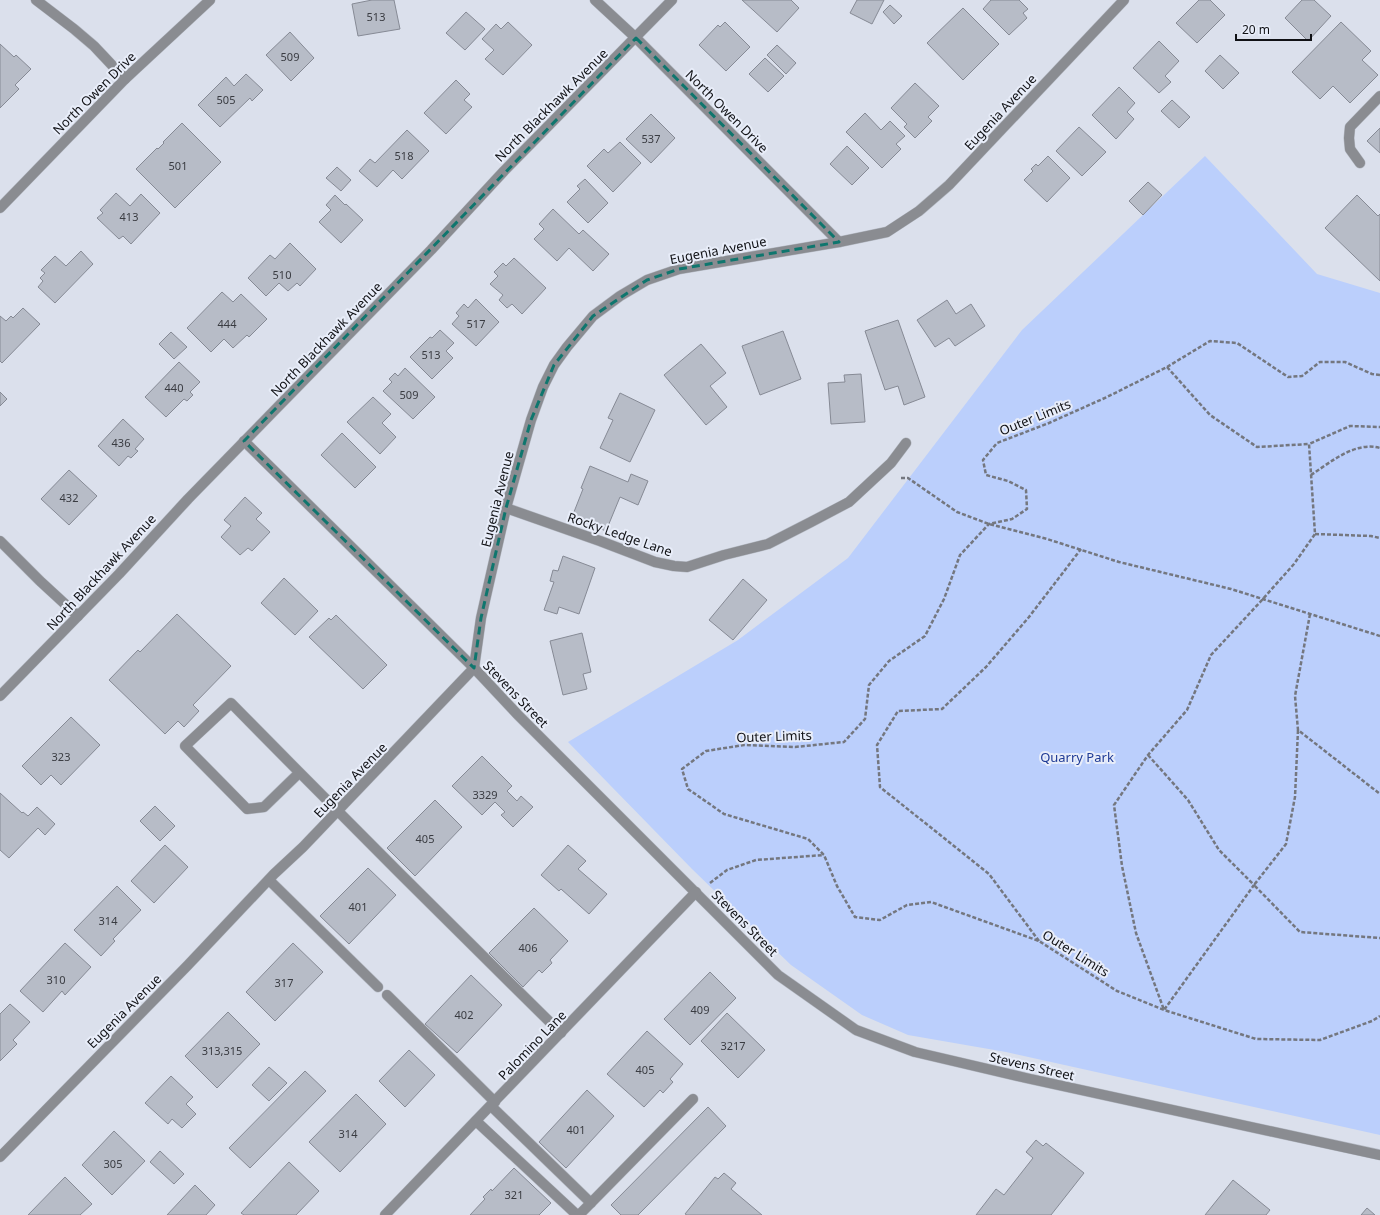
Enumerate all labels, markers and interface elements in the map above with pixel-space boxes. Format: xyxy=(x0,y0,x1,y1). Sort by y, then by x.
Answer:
house number: 513 xyxy=(367,9,385,24)
scale bar xyxy=(1236,16,1311,42)
text: 20 m xyxy=(1242,21,1270,38)
street label: North Blackhawk Avenue xyxy=(491,45,611,165)
street label: North Owen Drive xyxy=(49,48,139,138)
house number: 509 xyxy=(281,49,299,64)
street label: North Owen Drive xyxy=(682,66,772,156)
street label: Eugenia Avenue xyxy=(960,70,1040,154)
house number: 505 xyxy=(217,92,235,107)
house number: 537 xyxy=(642,131,660,146)
house number: 518 xyxy=(395,148,413,163)
house number: 501 xyxy=(169,158,187,173)
house number: 413 xyxy=(120,209,138,224)
street label: Eugenia Avenue xyxy=(668,232,768,268)
house number: 510 xyxy=(273,267,291,282)
street label: North Blackhawk Avenue xyxy=(266,278,386,400)
house number: 444 xyxy=(218,316,237,331)
house number: 517 xyxy=(467,316,485,331)
house number: 513 xyxy=(422,347,440,362)
house number: 440 xyxy=(165,380,183,395)
house number: 509 xyxy=(400,387,418,402)
street label: Outer Limits xyxy=(997,395,1073,439)
house number: 436 xyxy=(112,435,130,450)
street label: Eugenia Avenue xyxy=(476,449,518,549)
house number: 432 xyxy=(60,490,78,505)
street label: Rocky Ledge Lane xyxy=(565,508,675,560)
street label: North Blackhawk Avenue xyxy=(42,510,160,634)
street label: Stevens Street xyxy=(479,657,553,732)
street label: Outer Limits xyxy=(736,726,812,746)
street label: Eugenia Avenue xyxy=(309,738,391,822)
park label: Quarry Park xyxy=(1040,748,1114,766)
house number: 323 xyxy=(52,749,70,764)
house number: 3329 xyxy=(472,787,498,802)
house number: 405 xyxy=(416,831,434,846)
street label: Stevens Street xyxy=(708,886,782,960)
house number: 401 xyxy=(349,899,367,914)
house number: 314 xyxy=(99,913,118,928)
street label: Outer Limits xyxy=(1039,925,1113,981)
house number: 406 xyxy=(519,940,537,955)
street label: Eugenia Avenue xyxy=(83,970,165,1052)
house number: 310 xyxy=(47,972,65,987)
house number: 317 xyxy=(275,975,293,990)
house number: 409 xyxy=(691,1002,709,1017)
street label: Palomino Lane xyxy=(494,1006,570,1084)
house number: 402 xyxy=(455,1007,473,1022)
house number: 3217 xyxy=(720,1038,746,1053)
house number: 313,315 xyxy=(202,1043,242,1058)
street label: Stevens Street xyxy=(988,1047,1077,1085)
house number: 405 xyxy=(636,1062,654,1077)
house number: 401 xyxy=(567,1122,585,1137)
house number: 314 xyxy=(339,1126,358,1141)
house number: 305 xyxy=(104,1156,122,1171)
house number: 321 xyxy=(505,1187,523,1202)

